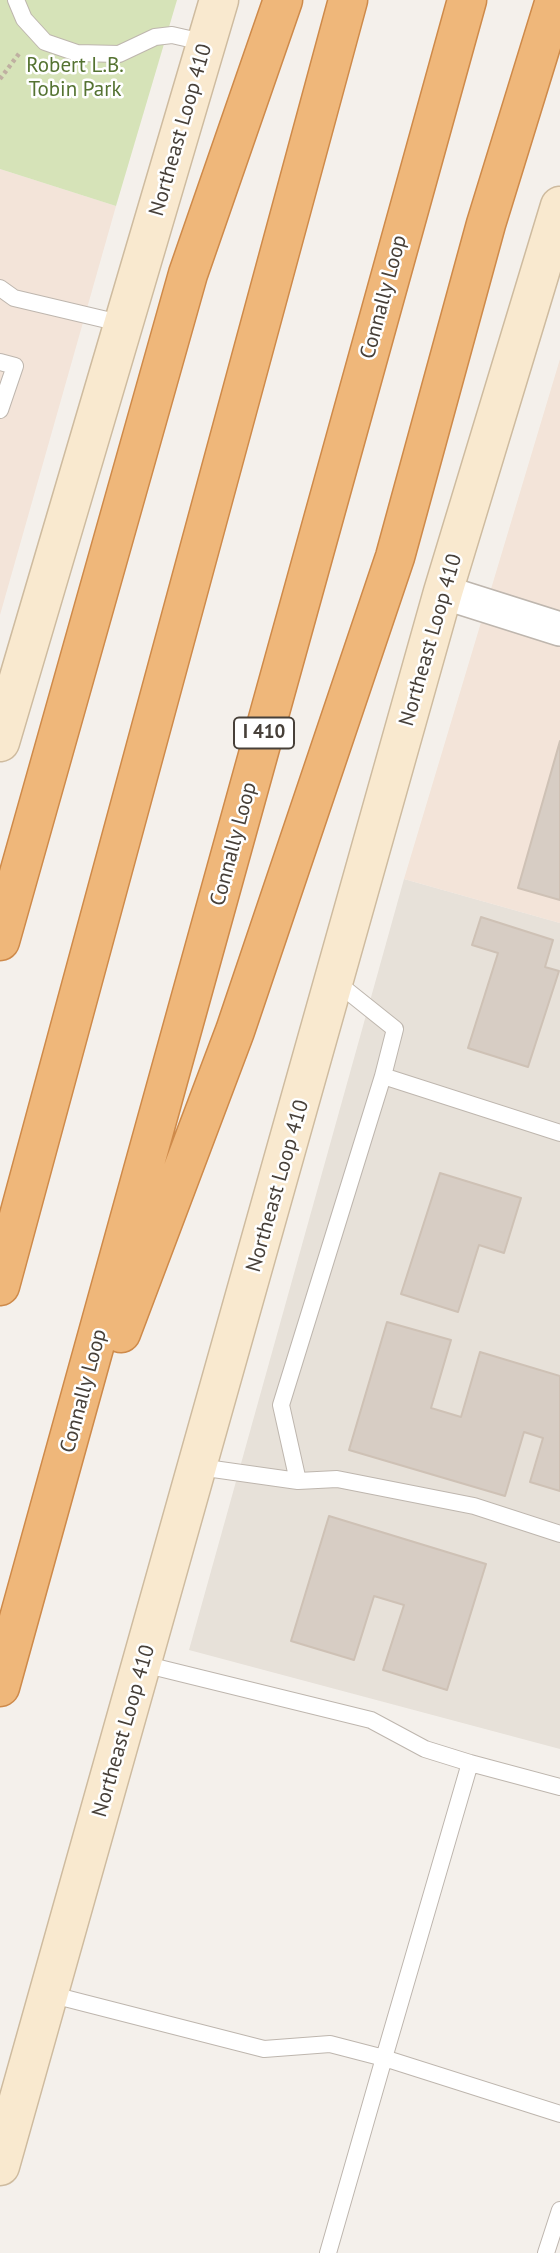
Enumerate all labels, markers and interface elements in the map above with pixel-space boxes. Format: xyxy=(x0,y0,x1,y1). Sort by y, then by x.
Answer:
street label: Northeast Loop 410 xyxy=(144,41,218,219)
park label: Robert L.B. Tobin Park xyxy=(26,53,124,103)
street label: Connally Loop xyxy=(355,232,413,362)
street label: Northeast Loop 410 xyxy=(394,551,468,729)
road number: I 410 xyxy=(234,718,294,748)
street label: Connally Loop xyxy=(205,779,263,909)
street label: Northeast Loop 410 xyxy=(241,1097,315,1275)
street label: Connally Loop xyxy=(55,1326,113,1456)
street label: Northeast Loop 410 xyxy=(87,1642,161,1820)

